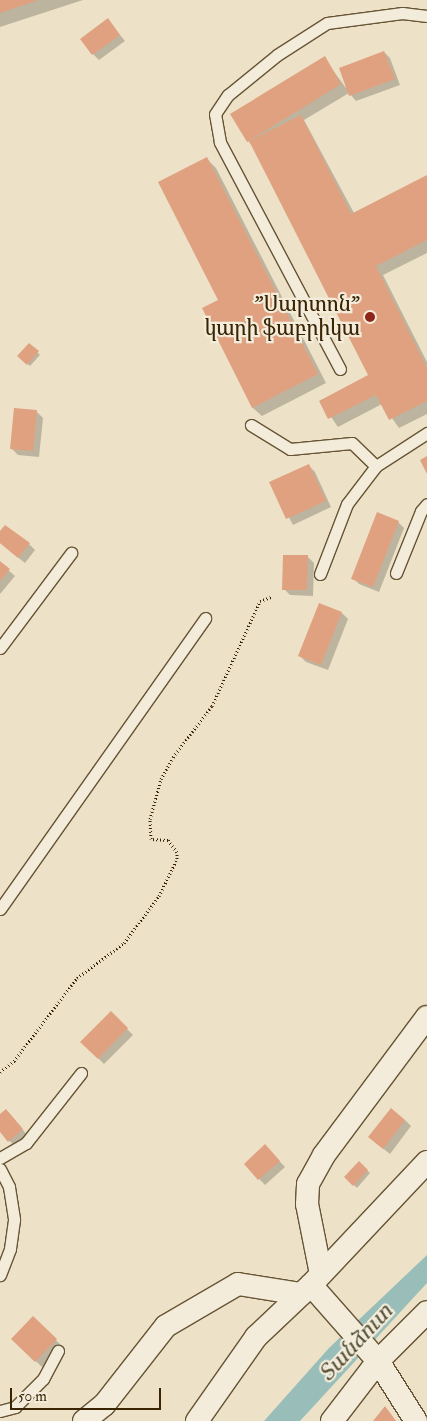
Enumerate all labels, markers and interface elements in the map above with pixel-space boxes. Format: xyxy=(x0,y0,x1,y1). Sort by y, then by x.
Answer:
place label: "Սարտոն" կարի ֆաբրիկա xyxy=(205,292,360,342)
marker: "Սարտոն" կարի ֆաբրիկա xyxy=(364,311,376,323)
water label: Տանձուտ xyxy=(314,1299,398,1387)
scale bar xyxy=(12,1378,164,1410)
text: 50 m xyxy=(18,1387,47,1406)

